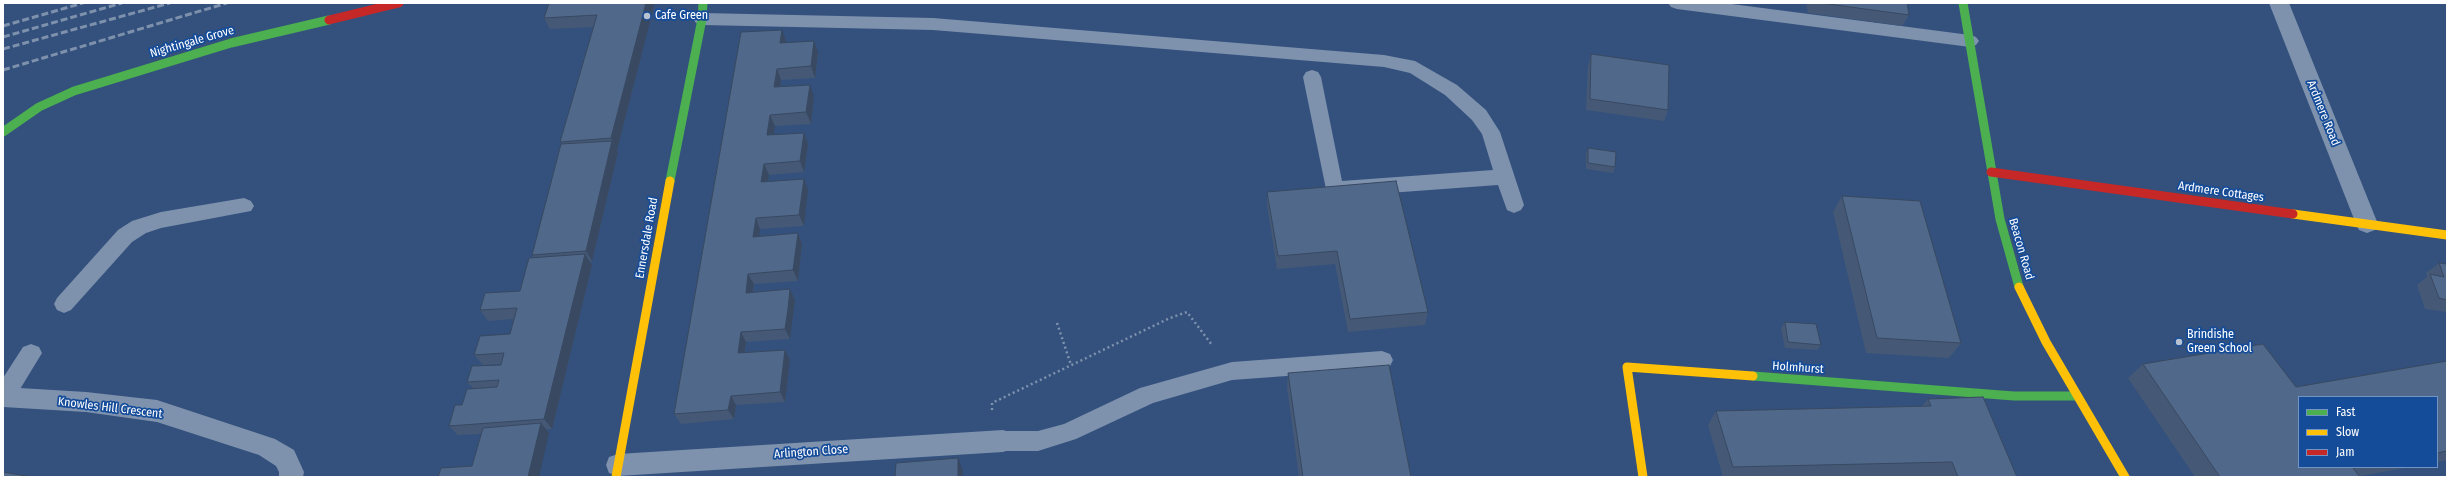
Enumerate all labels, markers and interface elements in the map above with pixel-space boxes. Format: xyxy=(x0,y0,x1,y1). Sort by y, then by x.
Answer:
place label: Cafe Green xyxy=(655,9,708,23)
marker: Cafe Green xyxy=(642,11,652,21)
street label: Nightingale Grove xyxy=(148,23,236,61)
street label: Ardmere Road xyxy=(2303,78,2343,148)
street label: Ardmere Cottages xyxy=(2177,179,2265,205)
street label: Ennersdale Road xyxy=(633,196,661,280)
street label: Beacon Road xyxy=(2005,216,2037,282)
place label: Brindishe Green School xyxy=(2187,328,2252,356)
marker: Brindishe Green School xyxy=(2174,337,2184,347)
street label: Holmhurst xyxy=(1772,359,1824,377)
street label: Knowles Hill Crescent xyxy=(57,394,163,422)
legend xyxy=(2298,396,2438,468)
text: Fast xyxy=(2336,405,2355,419)
text: Slow xyxy=(2336,425,2359,439)
street label: Arlington Close xyxy=(773,442,849,462)
text: Jam xyxy=(2336,445,2354,459)

